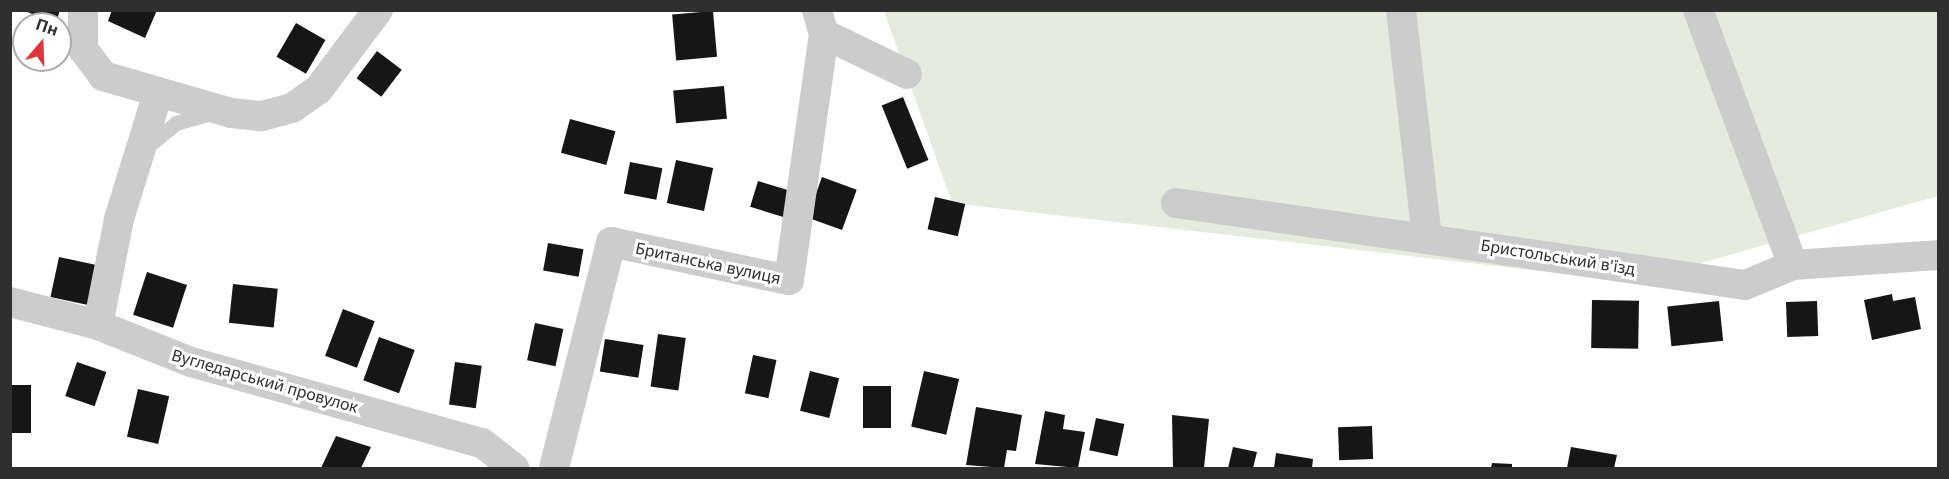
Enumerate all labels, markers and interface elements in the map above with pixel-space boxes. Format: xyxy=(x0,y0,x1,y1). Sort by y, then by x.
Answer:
north arrow xyxy=(12,12,72,72)
text: Пн xyxy=(33,13,62,41)
street label: Бристольський в'їзд xyxy=(1479,235,1637,279)
street label: Британська вулиця xyxy=(634,238,782,288)
street label: Вугледарський провулок xyxy=(170,345,360,417)

